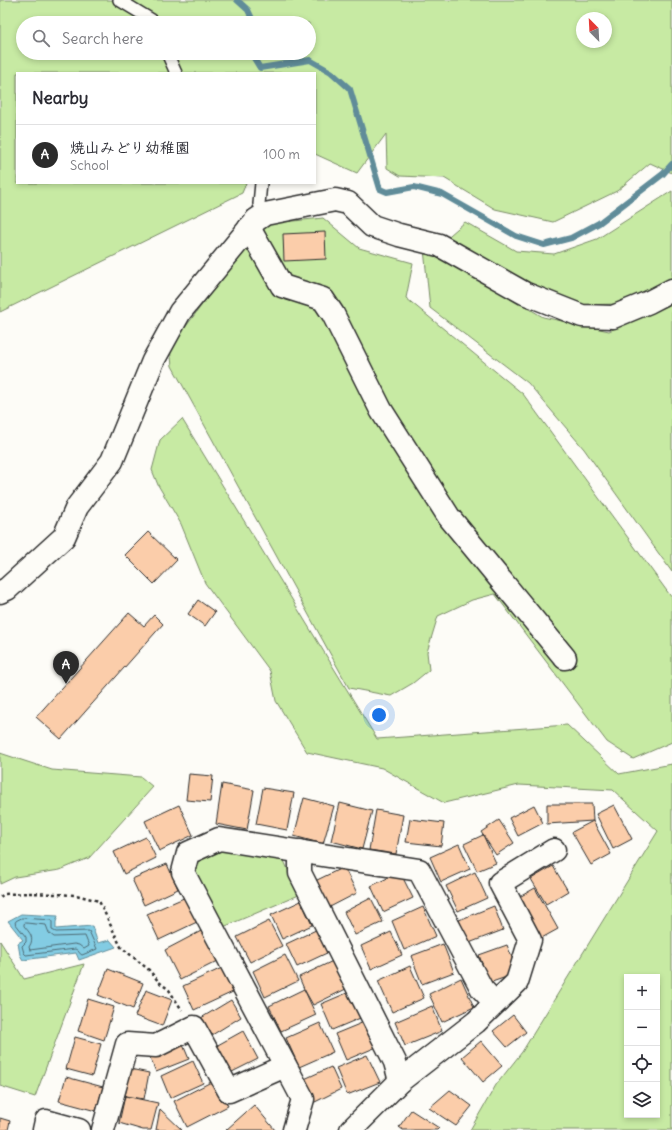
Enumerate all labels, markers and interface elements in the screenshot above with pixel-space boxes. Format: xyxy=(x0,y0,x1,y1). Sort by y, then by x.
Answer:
north arrow xyxy=(576,12,612,48)
search box xyxy=(16,16,316,60)
icon: search xyxy=(30,27,52,49)
text: Search here xyxy=(62,29,143,48)
text: Nearby xyxy=(32,87,88,109)
text: 焼山みどり幼稚園 xyxy=(70,138,190,157)
text: A xyxy=(41,146,49,163)
text: 100 m xyxy=(263,146,300,163)
text: School xyxy=(70,157,109,174)
pin: A xyxy=(53,651,79,684)
your location xyxy=(369,705,389,725)
map controls xyxy=(624,974,660,1118)
button: + xyxy=(624,974,660,1010)
button: − xyxy=(624,1010,660,1046)
button: locate xyxy=(624,1046,660,1082)
button: layers xyxy=(624,1082,660,1118)

